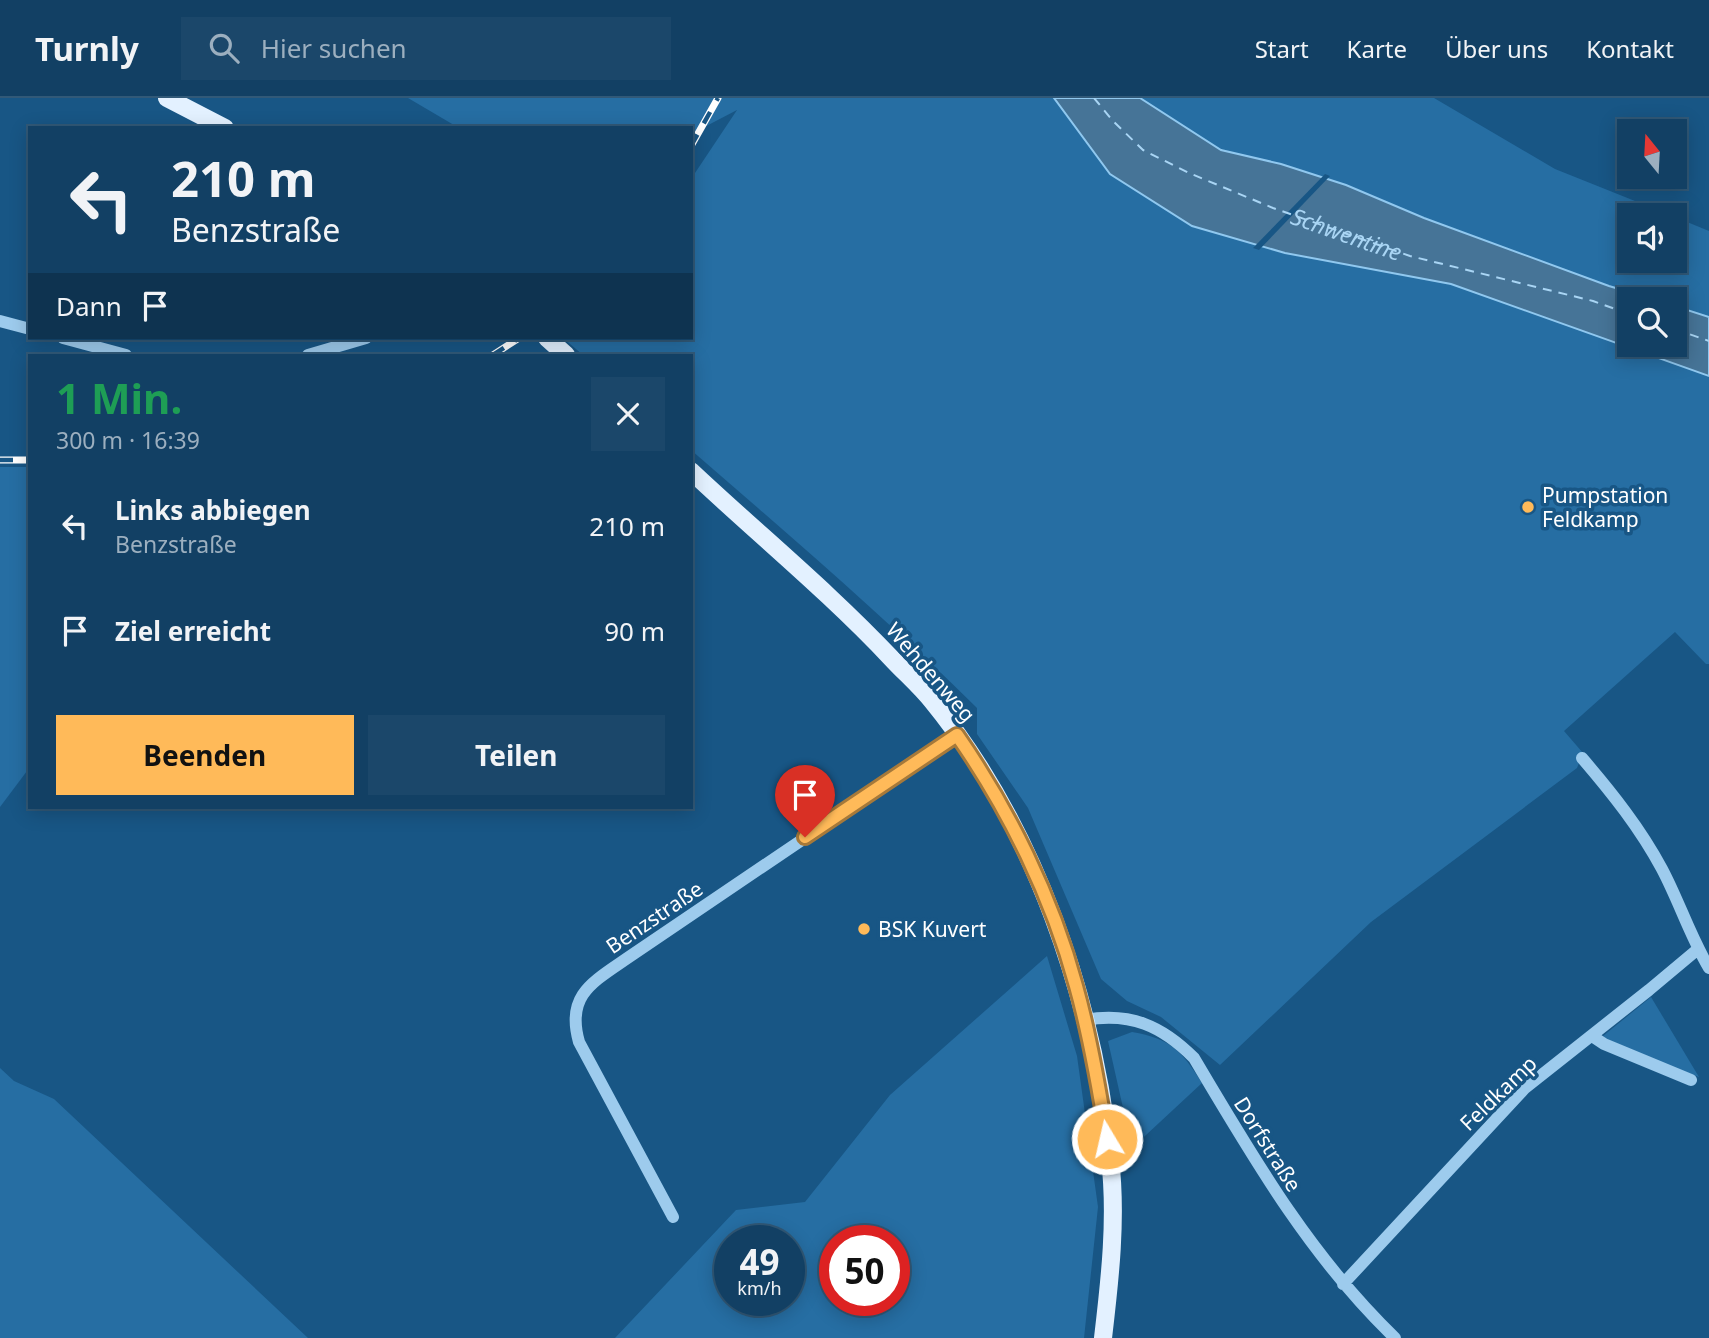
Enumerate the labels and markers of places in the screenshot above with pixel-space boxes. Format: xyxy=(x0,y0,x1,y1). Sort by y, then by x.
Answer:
place label: Pumpstation Feldkamp xyxy=(1542,481,1668,533)
marker: Pumpstation Feldkamp xyxy=(1520,499,1536,515)
pin xyxy=(775,765,835,837)
place label: BSK Kuvert xyxy=(878,915,987,943)
marker: BSK Kuvert xyxy=(856,921,872,937)

